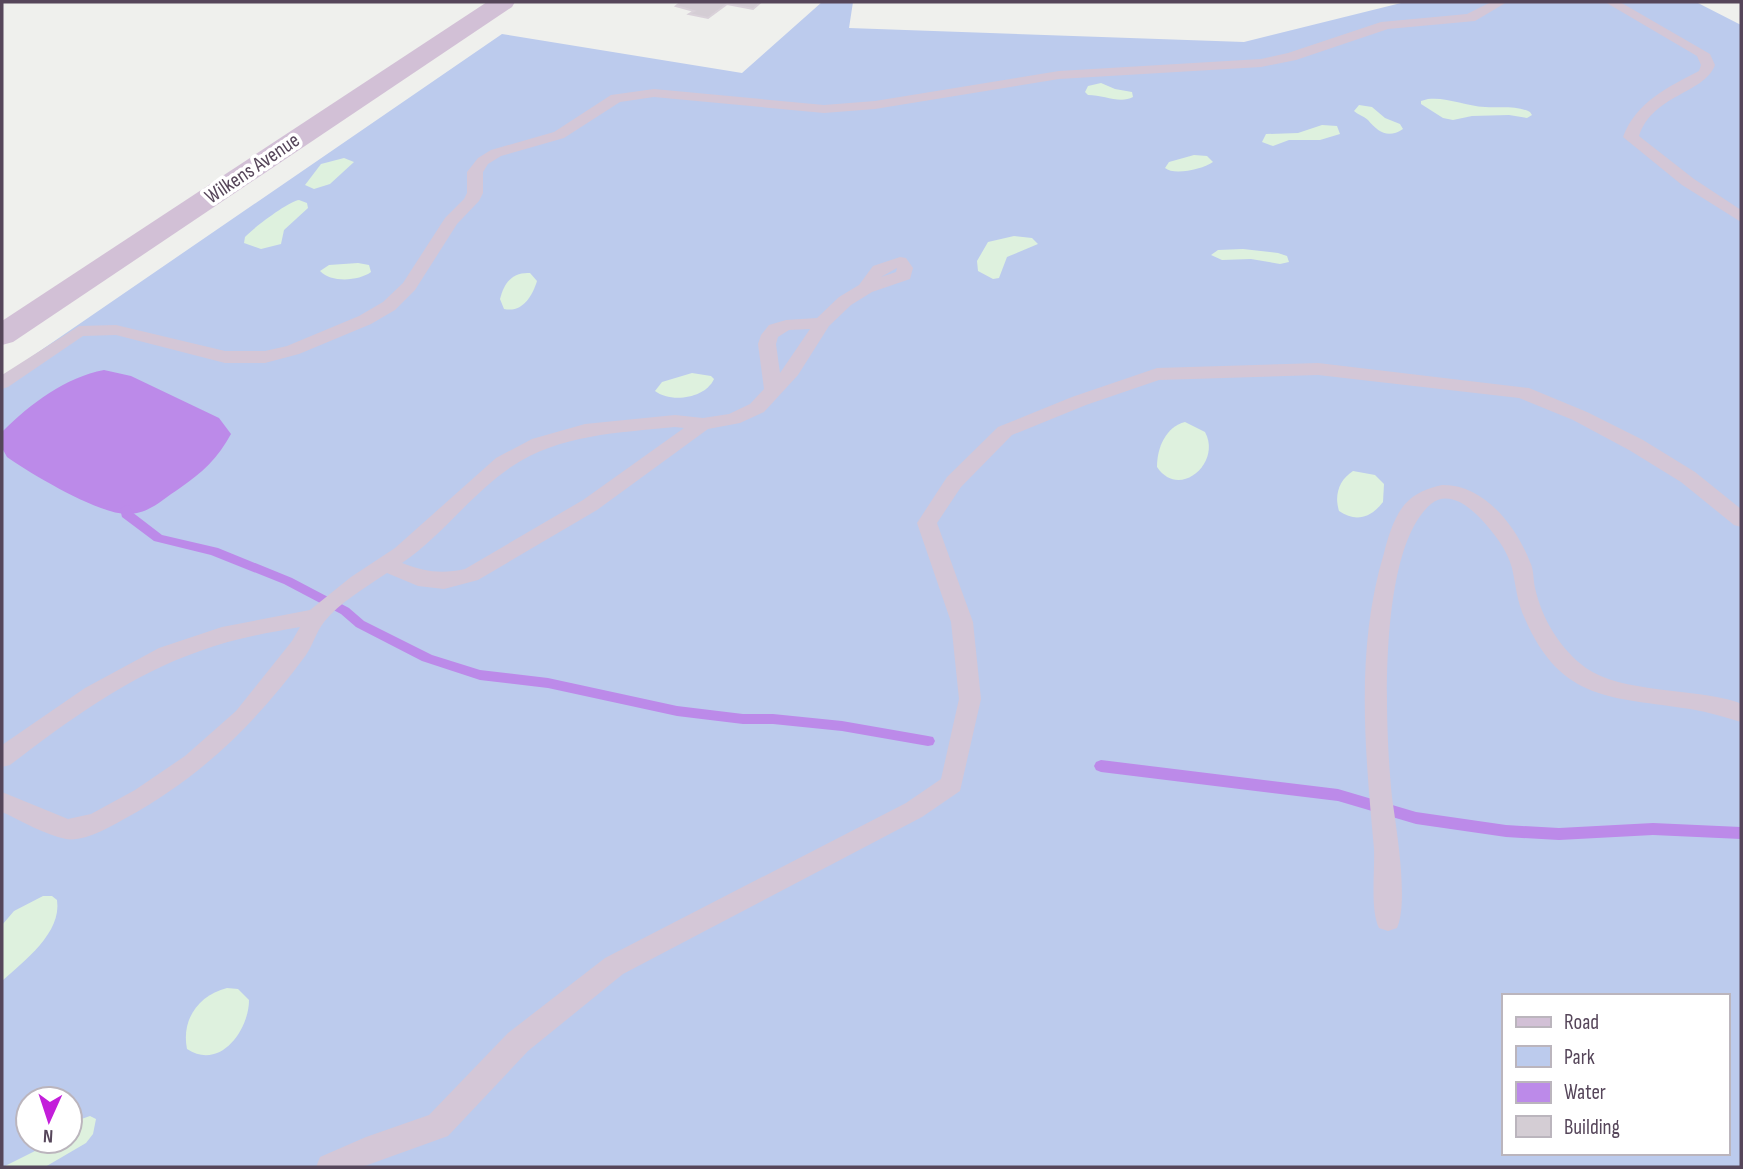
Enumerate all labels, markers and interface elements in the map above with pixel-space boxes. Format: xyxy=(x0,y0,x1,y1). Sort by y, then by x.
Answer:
street label: Wilkens Avenue xyxy=(200,128,304,209)
legend xyxy=(1502,994,1729,1155)
text: Road xyxy=(1564,1010,1599,1035)
text: Park xyxy=(1564,1045,1595,1070)
text: Water xyxy=(1564,1080,1606,1105)
north arrow xyxy=(14,1085,84,1155)
text: Building xyxy=(1564,1115,1620,1140)
text: N xyxy=(43,1124,54,1147)

